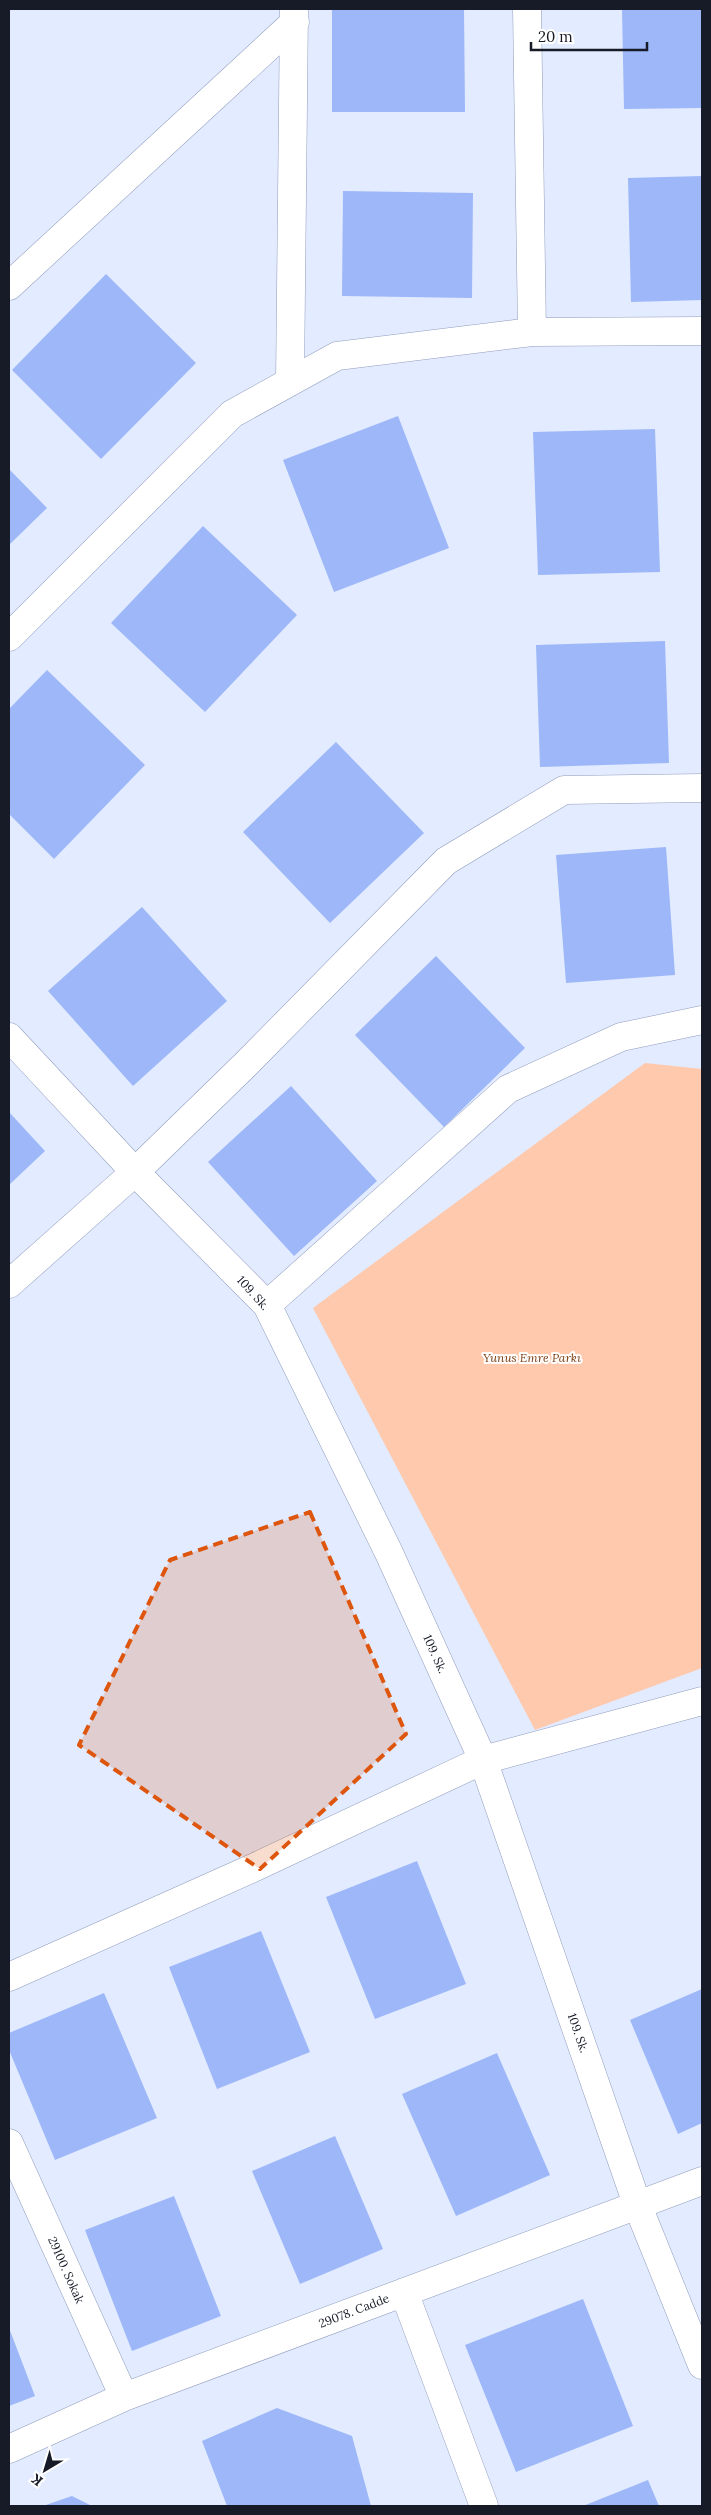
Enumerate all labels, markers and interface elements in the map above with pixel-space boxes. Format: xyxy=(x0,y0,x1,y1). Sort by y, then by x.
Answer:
scale bar xyxy=(531,20,647,52)
text: 20 m xyxy=(538,27,573,46)
street label: 109. Sk. xyxy=(234,1272,273,1313)
park label: Yunus Emre Parkı xyxy=(483,1350,581,1365)
street label: 109. Sk. xyxy=(420,1632,451,1676)
street label: 109. Sk. xyxy=(565,2011,592,2055)
street label: 29100. Sokak xyxy=(45,2234,88,2306)
street label: 29078. Cadde xyxy=(316,2290,392,2331)
north arrow xyxy=(20,2445,70,2495)
text: K xyxy=(28,2470,46,2490)

